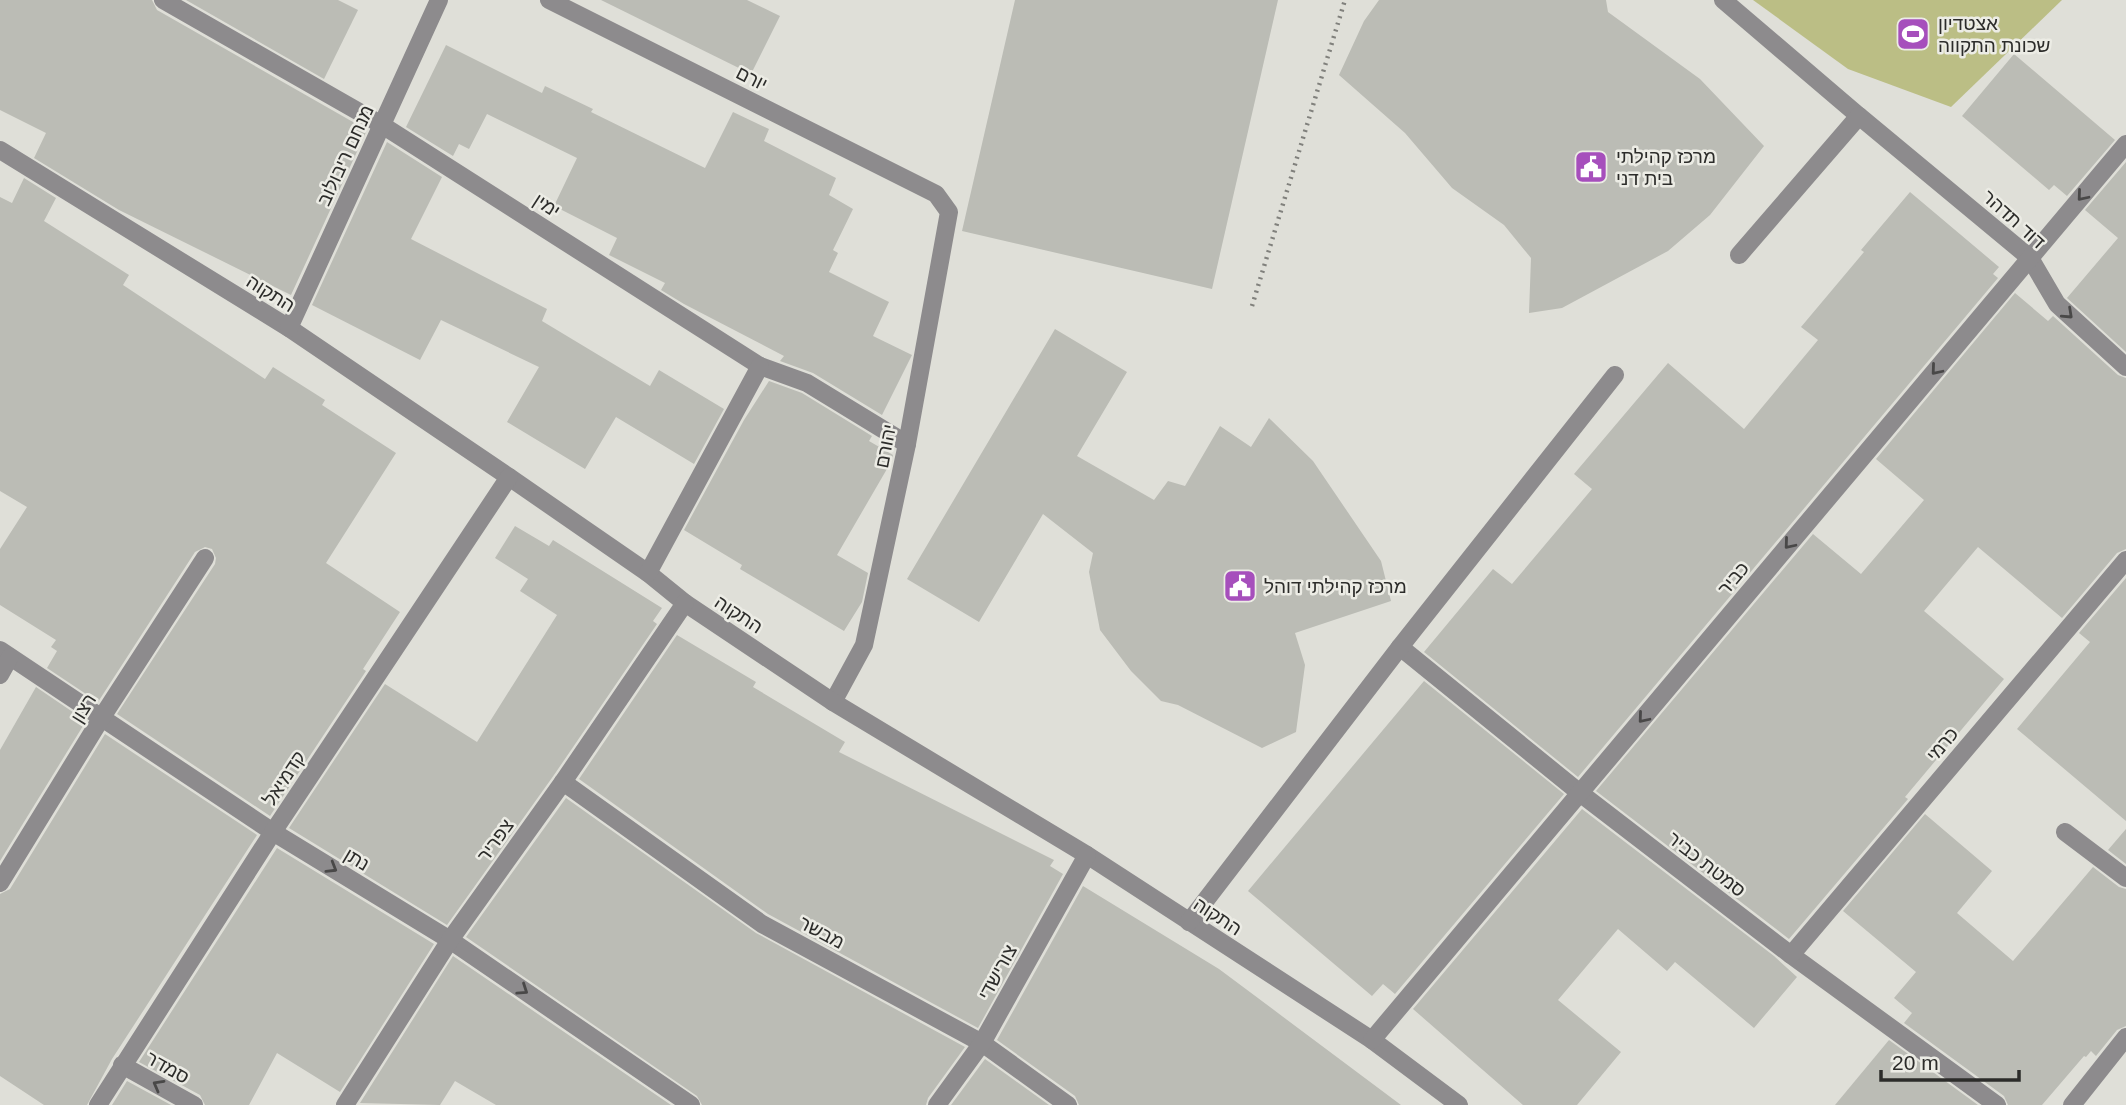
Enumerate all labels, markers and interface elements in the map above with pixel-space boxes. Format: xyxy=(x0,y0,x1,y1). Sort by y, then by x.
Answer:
place label: אצטדיון שכונת התקווה xyxy=(1938,13,2051,56)
sports icon: אצטדיון שכונת התקווה xyxy=(1894,15,1932,53)
street label: יורם xyxy=(733,62,771,95)
street label: מנחם ריבולוב xyxy=(313,102,378,209)
place label: מרכז קהילתי בית דני xyxy=(1616,146,1716,189)
public building icon: מרכז קהילתי בית דני xyxy=(1572,148,1610,186)
street label: דוד תדהר xyxy=(1978,186,2049,253)
one-way arrow xyxy=(2078,188,2090,201)
street label: ימין xyxy=(529,189,564,222)
street label: התקוה xyxy=(243,270,299,316)
one-way arrow xyxy=(2060,306,2073,318)
one-way arrow xyxy=(1932,362,1944,375)
street label: יהורם xyxy=(871,422,900,470)
one-way arrow xyxy=(1785,536,1797,549)
street label: כביר xyxy=(1714,558,1753,599)
public building icon: מרכז קהילתי דוהל xyxy=(1221,567,1259,605)
place label: מרכז קהילתי דוהל xyxy=(1264,576,1407,597)
street label: התקוה xyxy=(711,591,767,638)
street label: רצון xyxy=(66,690,100,727)
one-way arrow xyxy=(1639,710,1651,723)
street label: כרמי xyxy=(1922,723,1962,765)
street label: קדמיאל xyxy=(259,747,310,809)
street label: צפריר xyxy=(473,815,518,866)
street label: סמטת כביר xyxy=(1664,828,1750,901)
street label: נתן xyxy=(340,844,373,875)
one-way arrow xyxy=(324,859,337,872)
street label: התקוה xyxy=(1190,893,1246,940)
street label: מבשר xyxy=(796,912,848,953)
street label: צורישדי xyxy=(974,941,1021,1003)
one-way arrow xyxy=(515,982,528,994)
scale bar xyxy=(1881,1038,2019,1082)
street label: סמדר xyxy=(143,1047,193,1088)
text: 20 m xyxy=(1892,1051,1939,1074)
one-way arrow xyxy=(153,1080,165,1093)

